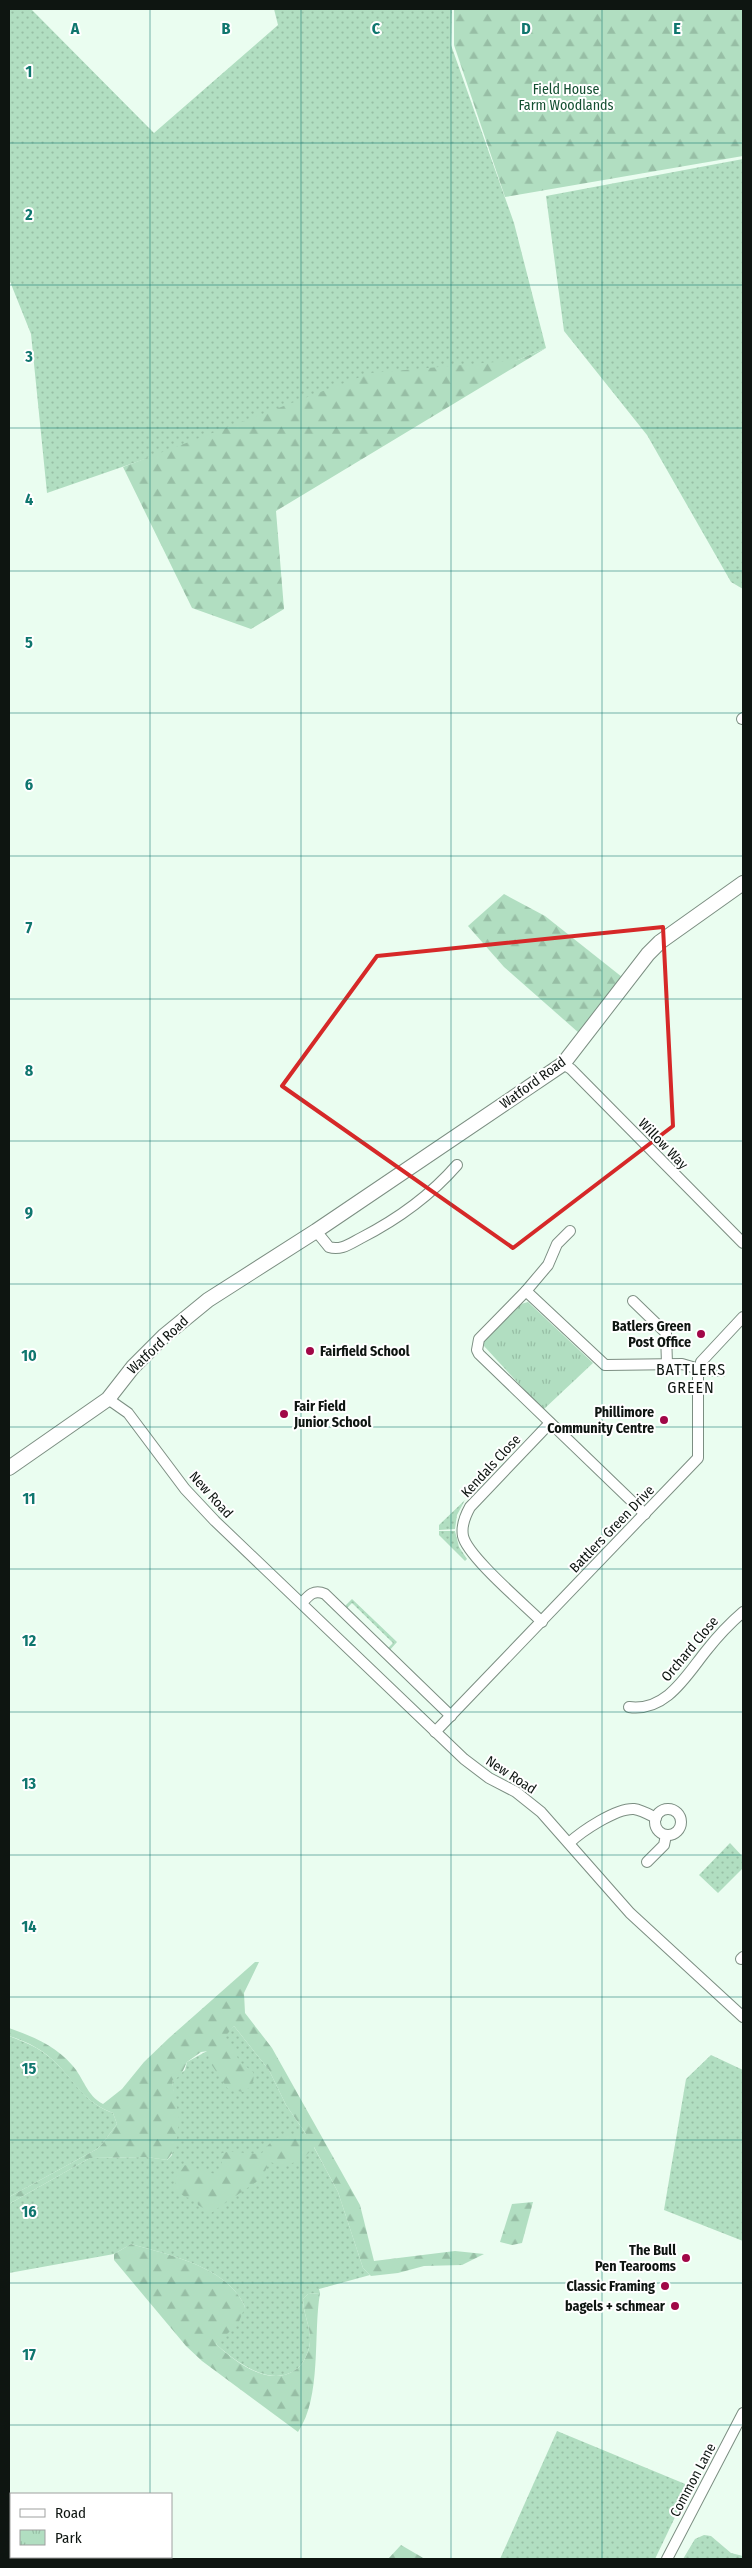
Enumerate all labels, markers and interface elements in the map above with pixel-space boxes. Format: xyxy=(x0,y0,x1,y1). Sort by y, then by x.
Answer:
text: A xyxy=(70,19,80,38)
text: B xyxy=(222,19,231,38)
text: C xyxy=(372,19,381,38)
text: D xyxy=(521,19,531,38)
text: E xyxy=(673,19,681,38)
text: 1 xyxy=(26,62,32,81)
park label: Field House Farm Woodlands xyxy=(518,81,614,114)
text: 2 xyxy=(24,205,33,224)
text: 3 xyxy=(24,347,33,366)
text: 4 xyxy=(25,490,33,509)
text: 5 xyxy=(25,633,33,652)
text: 6 xyxy=(25,775,33,794)
text: 7 xyxy=(26,918,33,937)
street label: Watford Road xyxy=(497,1053,569,1113)
text: 8 xyxy=(25,1061,34,1080)
street label: Willow Way xyxy=(635,1115,692,1174)
text: 9 xyxy=(25,1203,33,1222)
street label: Watford Road xyxy=(124,1312,192,1378)
place label: Batlers Green Post Office xyxy=(612,1318,691,1351)
marker: Batlers Green Post Office xyxy=(695,1328,707,1340)
place label: Fairfield School xyxy=(320,1343,410,1360)
marker: Fairfield School xyxy=(304,1345,316,1357)
text: 10 xyxy=(21,1346,37,1365)
district label: BATTLERS GREEN xyxy=(656,1360,726,1397)
place label: Fair Field Junior School xyxy=(293,1398,371,1431)
place label: Phillimore Community Centre xyxy=(547,1404,654,1437)
marker: Fair Field Junior School xyxy=(278,1408,290,1420)
marker: Phillimore Community Centre xyxy=(658,1414,670,1426)
street label: Kendals Close xyxy=(458,1431,524,1501)
street label: New Road xyxy=(186,1468,236,1522)
street label: Battlers Green Drive xyxy=(566,1482,658,1576)
text: 11 xyxy=(22,1489,36,1508)
street label: Orchard Close xyxy=(658,1613,722,1685)
text: 12 xyxy=(22,1631,37,1650)
street label: New Road xyxy=(483,1752,539,1798)
text: 13 xyxy=(22,1774,37,1793)
text: 14 xyxy=(22,1917,37,1936)
text: 15 xyxy=(22,2059,36,2078)
text: 16 xyxy=(21,2202,37,2221)
place label: The Bull Pen Tearooms xyxy=(595,2242,676,2275)
marker: The Bull Pen Tearooms xyxy=(680,2252,692,2264)
place label: Classic Framing xyxy=(566,2278,655,2295)
marker: Classic Framing xyxy=(659,2280,671,2292)
place label: bagels + schmear xyxy=(565,2298,666,2315)
marker: bagels + schmear xyxy=(669,2300,681,2312)
text: 17 xyxy=(22,2345,36,2364)
street label: Common Lane xyxy=(666,2440,720,2520)
legend xyxy=(10,2493,172,2558)
text: Road xyxy=(55,2504,86,2522)
text: Park xyxy=(55,2529,82,2547)

